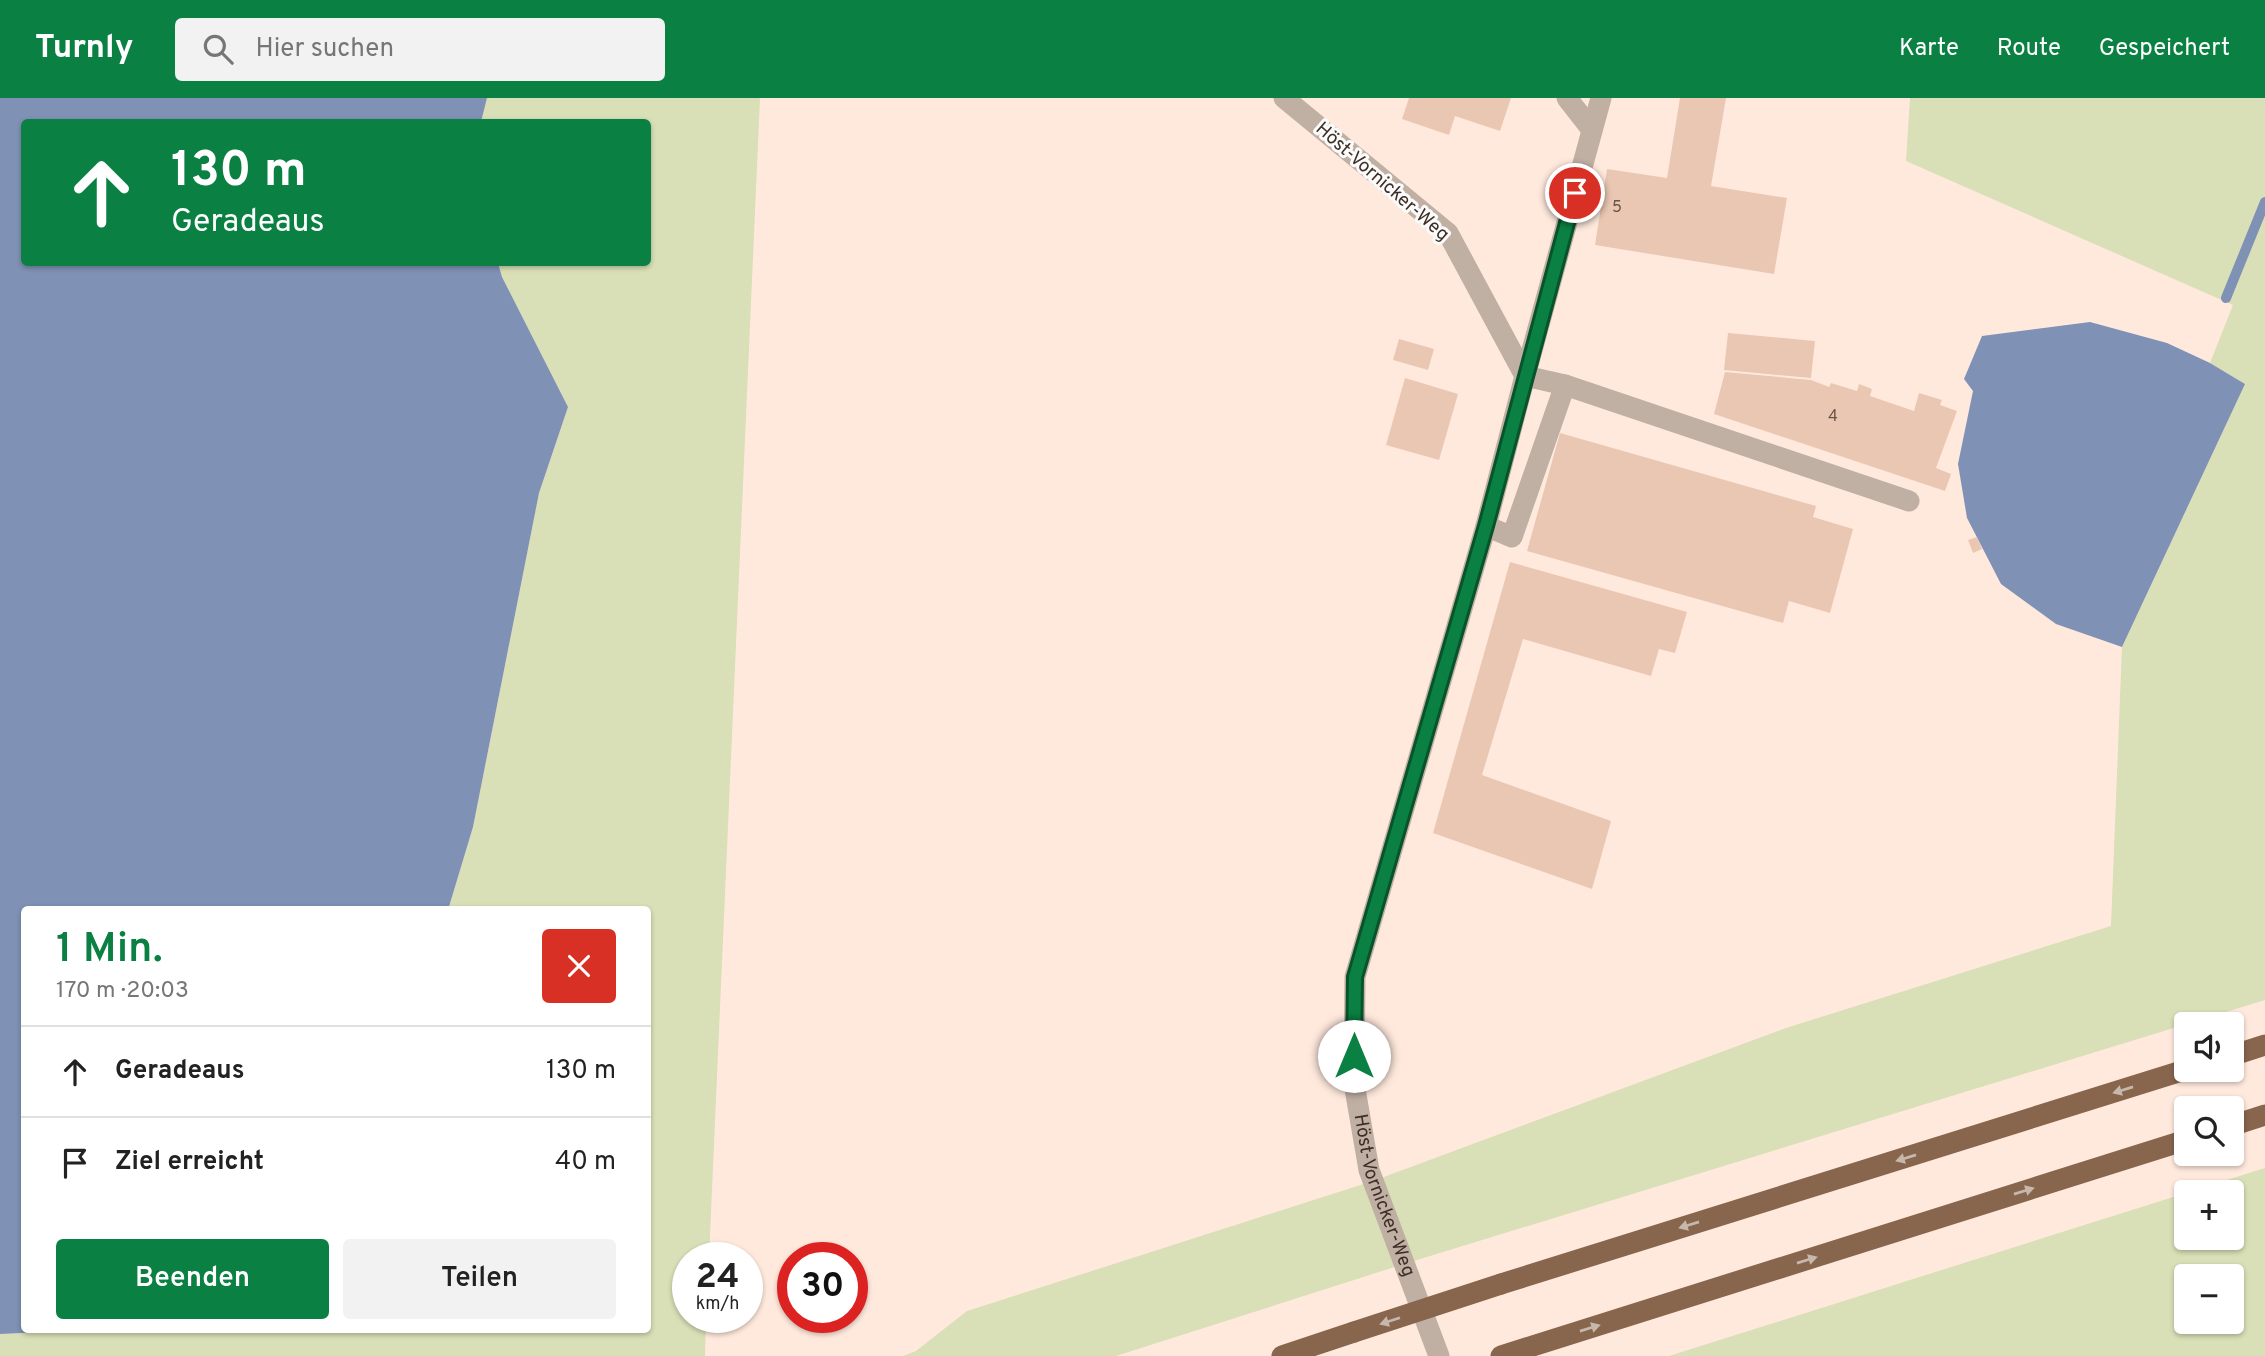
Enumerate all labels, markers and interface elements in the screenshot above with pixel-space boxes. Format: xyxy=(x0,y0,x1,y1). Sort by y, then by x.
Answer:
search box xyxy=(175,18,665,81)
text: Turnly xyxy=(35,28,133,70)
icon: search xyxy=(199,30,237,68)
text: Hier suchen xyxy=(255,33,394,66)
text: Karte xyxy=(1899,34,1959,64)
text: Route xyxy=(1997,34,2061,64)
text: Gespeichert xyxy=(2099,34,2230,64)
street label: Höst-Vornicker-Weg xyxy=(1310,117,1454,247)
text: 130 m xyxy=(171,142,307,204)
icon: ahead xyxy=(56,147,147,238)
pin xyxy=(1545,163,1605,223)
icon: arrive xyxy=(1556,174,1594,212)
house number: 5 xyxy=(1612,198,1622,218)
text: Geradeaus xyxy=(171,203,325,243)
house number: 4 xyxy=(1828,407,1838,427)
text: 1 Min. xyxy=(56,924,163,977)
button: close xyxy=(542,929,616,1003)
text: 170 m · 20:03 xyxy=(56,977,189,1006)
map controls xyxy=(2174,1012,2244,1334)
button: sound xyxy=(2174,1012,2244,1082)
position arrow xyxy=(1317,1019,1391,1093)
icon: ahead xyxy=(56,1053,94,1091)
text: Geradeaus xyxy=(115,1055,244,1088)
text: 130 m xyxy=(546,1055,616,1088)
one-way arrow xyxy=(2112,1085,2133,1095)
button: search xyxy=(2174,1096,2244,1166)
street label: Höst-Vornicker-Weg xyxy=(1348,1112,1420,1280)
icon: arrive xyxy=(56,1144,94,1182)
text: Ziel erreicht xyxy=(115,1146,264,1179)
text: 40 m xyxy=(555,1146,616,1179)
one-way arrow xyxy=(1895,1153,1916,1163)
button: + xyxy=(2174,1180,2244,1250)
one-way arrow xyxy=(2014,1186,2035,1196)
one-way arrow xyxy=(1678,1221,1699,1231)
button: Beenden xyxy=(56,1239,329,1319)
button: Teilen xyxy=(343,1239,616,1319)
speed limit sign: 30 xyxy=(777,1242,868,1333)
one-way arrow xyxy=(1797,1254,1818,1264)
text: 24 xyxy=(696,1256,739,1300)
button: − xyxy=(2174,1264,2244,1334)
text: km/h xyxy=(696,1293,739,1316)
one-way arrow xyxy=(1379,1316,1400,1326)
one-way arrow xyxy=(1580,1322,1601,1333)

